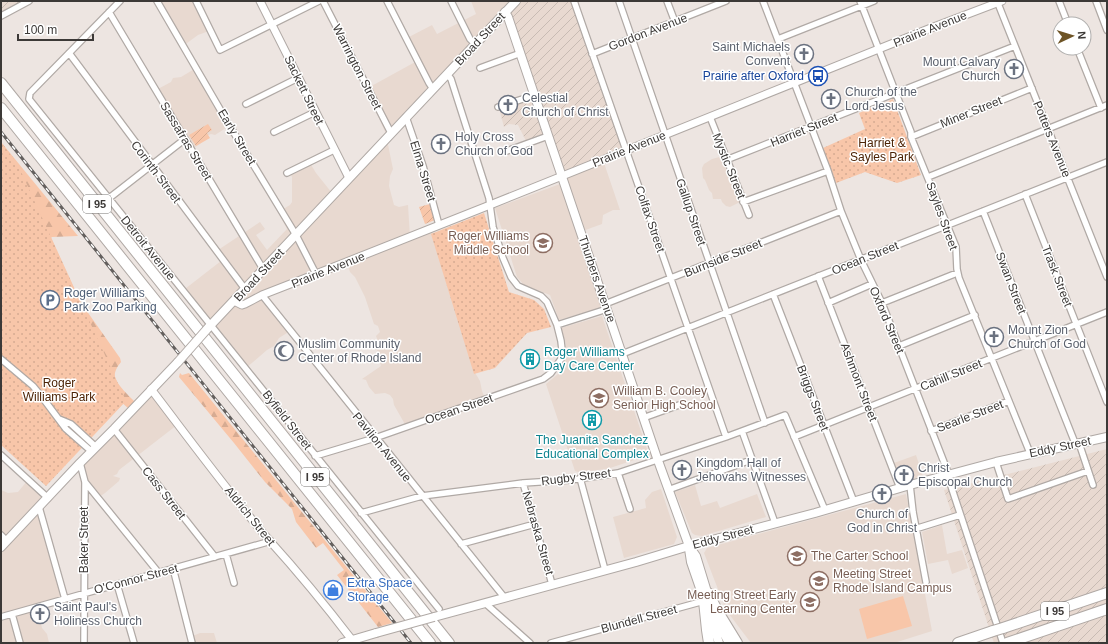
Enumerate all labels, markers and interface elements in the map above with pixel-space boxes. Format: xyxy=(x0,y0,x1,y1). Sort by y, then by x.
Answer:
street label: Prairie Avenue xyxy=(891,8,969,50)
street label: Broad Street xyxy=(452,9,509,68)
street label: Gordon Avenue xyxy=(607,10,690,53)
scale bar xyxy=(18,16,93,42)
north arrow xyxy=(1052,16,1092,56)
street label: Warrington Street xyxy=(330,22,385,112)
text: 100 m xyxy=(24,23,57,37)
text: N xyxy=(1076,31,1088,40)
place label: Saint Michaels Convent xyxy=(712,40,791,68)
church icon: Saint Michaels Convent xyxy=(793,43,815,65)
street label: Sackett Street xyxy=(281,53,327,128)
place label: Mount Calvary Church xyxy=(923,55,1000,83)
church icon: Mount Calvary Church xyxy=(1003,58,1025,80)
bus stop icon: Prairie after Oxford xyxy=(807,65,829,87)
place label: Prairie after Oxford xyxy=(703,69,804,83)
place label: Church of the Lord Jesus xyxy=(845,85,917,113)
church icon: Church of the Lord Jesus xyxy=(820,88,842,110)
place label: Celestial Church of Christ xyxy=(522,91,609,119)
street label: Miner Street xyxy=(938,93,1005,131)
church icon: Celestial Church of Christ xyxy=(497,94,519,116)
street label: Sassafras Street xyxy=(157,99,215,183)
street label: Potters Avenue xyxy=(1030,99,1074,180)
street label: Early Street xyxy=(215,107,259,168)
street label: Harriet Street xyxy=(768,110,840,150)
street label: Prairie Avenue xyxy=(590,128,668,170)
place label: Holy Cross Church of God xyxy=(455,130,533,158)
street label: Mystic Street xyxy=(710,131,749,201)
church icon: Holy Cross Church of God xyxy=(430,133,452,155)
park label: Harriet & Sayles Park xyxy=(850,136,915,164)
street label: Corinth Street xyxy=(128,138,184,206)
street label: Elma Street xyxy=(407,139,439,204)
street label: Gallup Street xyxy=(673,177,709,248)
street label: Sayles Street xyxy=(923,180,961,253)
street label: Colfax Street xyxy=(632,184,668,255)
road number: I 95 xyxy=(83,195,111,213)
street label: Detroit Avenue xyxy=(118,213,178,283)
place label: Roger Williams Middle School xyxy=(448,229,529,257)
school or university icon: Roger Williams Middle School xyxy=(532,232,554,254)
street label: Thurbers Avenue xyxy=(576,234,619,325)
street label: Burnside Street xyxy=(682,236,765,280)
street label: Ocean Street xyxy=(830,238,901,278)
street label: Trask Street xyxy=(1039,243,1075,309)
street label: Broad Street xyxy=(231,245,288,304)
street label: Prairie Avenue xyxy=(289,249,367,291)
street label: Swan Street xyxy=(993,250,1029,317)
street label: Oxford Street xyxy=(867,284,908,356)
place label: Roger Williams Park Zoo Parking xyxy=(64,286,157,314)
parking icon: Roger Williams Park Zoo Parking xyxy=(39,289,61,311)
place label: Mount Zion Church of God xyxy=(1008,323,1086,351)
church icon: Mount Zion Church of God xyxy=(983,326,1005,348)
place label: Muslim Community Center of Rhode Island xyxy=(298,337,421,365)
mosque icon: Muslim Community Center of Rhode Island xyxy=(273,340,295,362)
street label: Ashmont Street xyxy=(838,341,881,424)
place label: Roger Williams Day Care Center xyxy=(544,345,634,373)
building icon: Roger Williams Day Care Center xyxy=(519,348,541,370)
street label: Cahill Street xyxy=(918,356,985,394)
street label: Briggs Street xyxy=(794,363,832,434)
park label: Roger Williams Park xyxy=(23,376,96,404)
place label: William B. Cooley Senior High School xyxy=(613,384,716,412)
school or university icon: William B. Cooley Senior High School xyxy=(588,387,610,409)
street label: Byfield Street xyxy=(260,388,315,453)
street label: Ocean Street xyxy=(423,391,495,427)
street label: Searle Street xyxy=(935,397,1006,435)
street label: Pavilion Avenue xyxy=(350,409,414,485)
building icon: The Juanita Sanchez Educational Complex xyxy=(581,409,603,431)
place label: The Juanita Sanchez Educational Complex xyxy=(535,433,649,461)
street label: Eddy Street xyxy=(1028,433,1093,460)
place label: Kingdom Hall of Jehovahs Witnesses xyxy=(696,456,806,484)
church icon: Kingdom Hall of Jehovahs Witnesses xyxy=(671,459,693,481)
place label: Christ Episcopal Church xyxy=(918,461,1012,489)
street label: Cass Street xyxy=(139,464,189,523)
church icon: Christ Episcopal Church xyxy=(893,464,915,486)
street label: Rugby Street xyxy=(540,466,612,488)
road number: I 95 xyxy=(301,468,329,486)
church icon: Church of God in Christ xyxy=(871,483,893,505)
street label: Aldrich Street xyxy=(222,484,279,549)
street label: Nebraska Street xyxy=(519,489,557,577)
street label: Baker Street xyxy=(77,506,91,573)
place label: Church of God in Christ xyxy=(847,507,918,535)
street label: Eddy Street xyxy=(691,522,756,552)
school or university icon: The Carter School xyxy=(786,545,808,567)
place label: The Carter School xyxy=(811,549,908,563)
street label: O'Connor Street xyxy=(92,561,180,597)
place label: Meeting Street Rhode Island Campus xyxy=(833,567,952,595)
school or university icon: Meeting Street Rhode Island Campus xyxy=(808,570,830,592)
place label: Extra Space Storage xyxy=(347,576,413,604)
shop icon: Extra Space Storage xyxy=(322,579,344,601)
place label: Meeting Street Early Learning Center xyxy=(687,588,796,616)
school or university icon: Meeting Street Early Learning Center xyxy=(799,591,821,613)
place label: Saint Paul's Holiness Church xyxy=(54,600,142,628)
street label: Blundell Street xyxy=(599,602,679,636)
road number: I 95 xyxy=(1041,602,1069,620)
church icon: Saint Paul's Holiness Church xyxy=(29,603,51,625)

